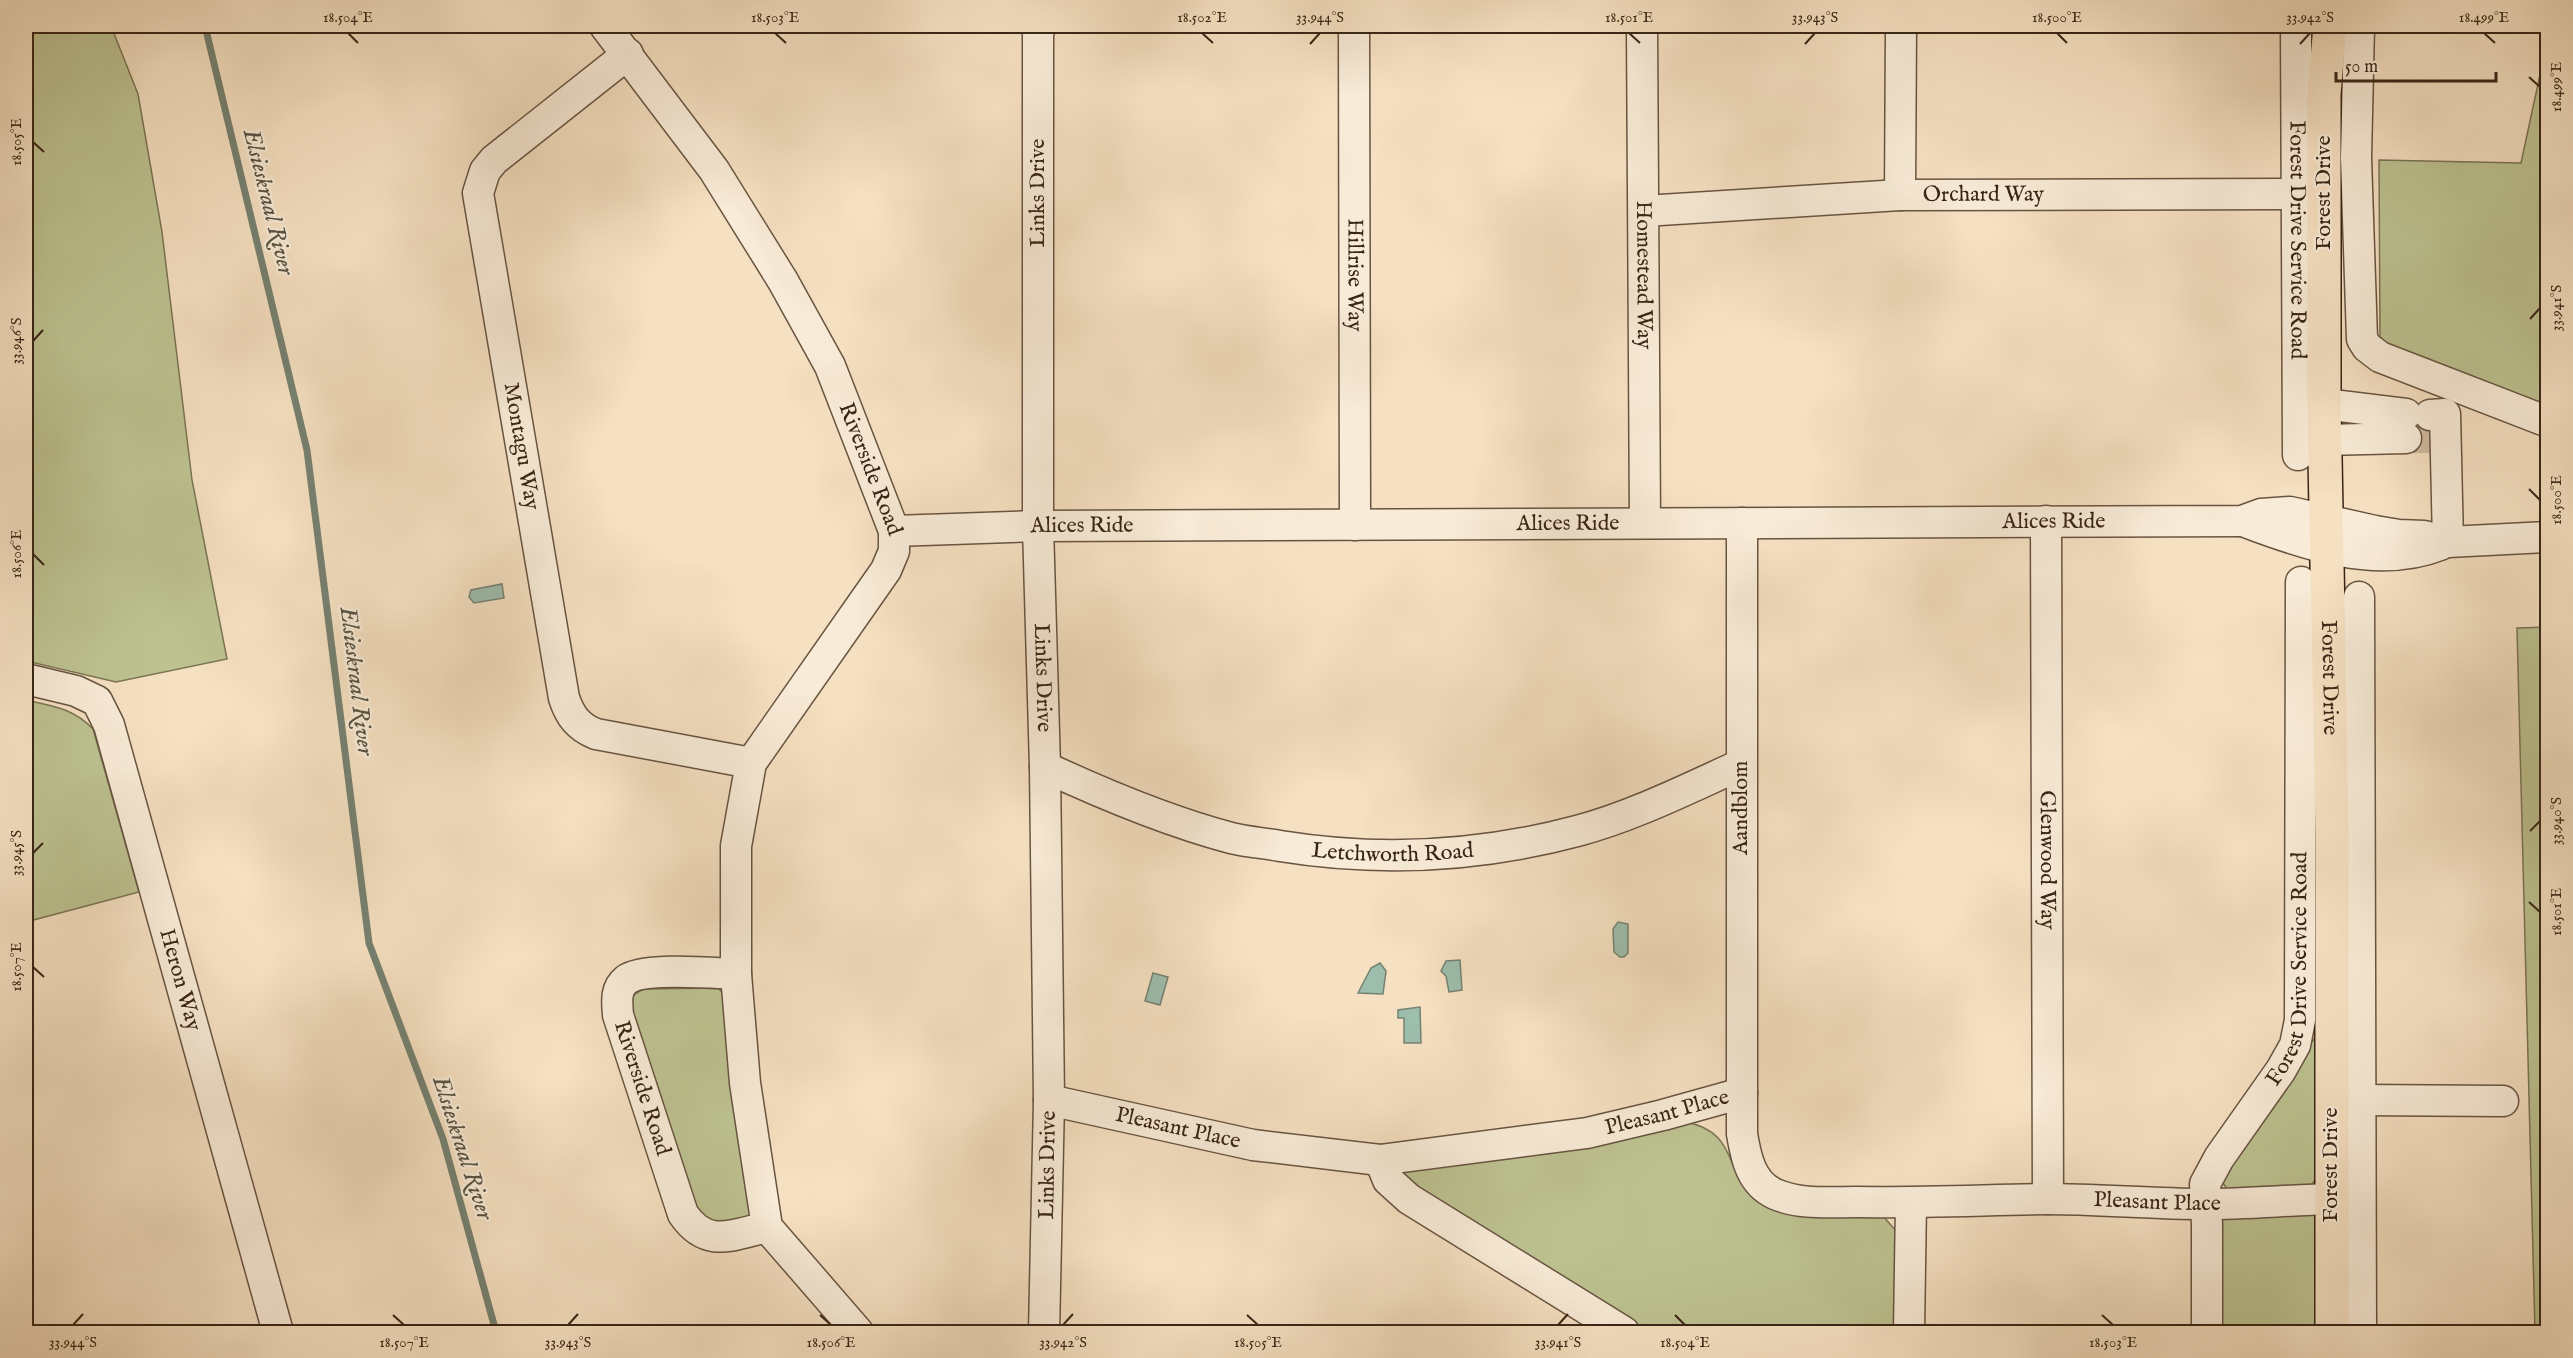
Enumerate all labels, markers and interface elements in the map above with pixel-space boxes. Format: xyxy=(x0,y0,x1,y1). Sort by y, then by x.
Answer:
text: 18.504°E xyxy=(323,8,373,27)
text: 18.503°E xyxy=(751,8,799,27)
text: 18.502°E xyxy=(1177,8,1227,27)
text: 33.944°S xyxy=(1296,8,1344,27)
text: 18.501°E xyxy=(1605,8,1653,27)
text: 33.943°S xyxy=(1792,8,1838,27)
text: 18.500°E xyxy=(2032,8,2082,27)
text: 33.942°S xyxy=(2286,8,2334,27)
text: 18.499°E xyxy=(2459,8,2509,27)
scale bar xyxy=(2336,45,2496,83)
text: 50 m xyxy=(2345,56,2378,79)
text: 18.499°E xyxy=(2547,62,2566,112)
text: 18.505°E xyxy=(7,118,26,166)
street label: Forest Drive Service Road xyxy=(2282,120,2312,360)
water label: Elsieskraal River xyxy=(235,125,302,280)
street label: Forest Drive xyxy=(2310,135,2338,251)
street label: Links Drive xyxy=(1024,139,1052,247)
street label: Orchard Way xyxy=(1923,181,2044,209)
street label: Homestead Way xyxy=(1629,201,1658,350)
street label: Hillrise Way xyxy=(1340,218,1369,332)
text: 33.941°S xyxy=(2547,285,2566,331)
text: 33.946°S xyxy=(7,318,26,365)
street label: Montagu Way xyxy=(496,380,546,512)
street label: Riverside Road xyxy=(832,399,908,540)
text: 18.500°E xyxy=(2547,475,2566,525)
street label: Alices Ride xyxy=(2001,508,2106,536)
street label: Alices Ride xyxy=(1515,510,1620,538)
street label: Alices Ride xyxy=(1029,512,1134,540)
text: 18.506°E xyxy=(7,530,26,578)
water label: Elsieskraal River xyxy=(331,604,381,759)
street label: Forest Drive xyxy=(2314,620,2344,736)
street label: Links Drive xyxy=(1027,623,1058,733)
street label: Aandblom xyxy=(1727,761,1755,856)
street label: Glenwood Way xyxy=(2033,790,2061,930)
text: 33.940°S xyxy=(2547,797,2566,845)
text: 33.945°S xyxy=(7,830,26,876)
street label: Letchworth Road xyxy=(1310,837,1475,869)
street label: Forest Drive Service Road xyxy=(2260,852,2314,1092)
text: 18.501°E xyxy=(2547,888,2566,936)
street label: Heron Way xyxy=(152,926,208,1034)
text: 18.507°E xyxy=(7,942,26,992)
street label: Riverside Road xyxy=(607,1017,677,1160)
water label: Elsieskraal River xyxy=(424,1071,500,1226)
street label: Pleasant Place xyxy=(1602,1083,1732,1142)
street label: Pleasant Place xyxy=(1113,1101,1243,1156)
street label: Forest Drive xyxy=(2317,1107,2345,1223)
street label: Links Drive xyxy=(1033,1110,1063,1220)
street label: Pleasant Place xyxy=(2093,1186,2221,1218)
text: 33.944°S xyxy=(49,1333,97,1352)
text: 18.507°E xyxy=(379,1333,429,1352)
text: 33.943°S xyxy=(545,1333,591,1352)
text: 18.506°E xyxy=(807,1333,855,1352)
text: 33.942°S xyxy=(1039,1333,1087,1352)
text: 18.505°E xyxy=(1234,1333,1282,1352)
text: 33.941°S xyxy=(1535,1333,1581,1352)
text: 18.504°E xyxy=(1660,1333,1710,1352)
text: 18.503°E xyxy=(2089,1333,2137,1352)

